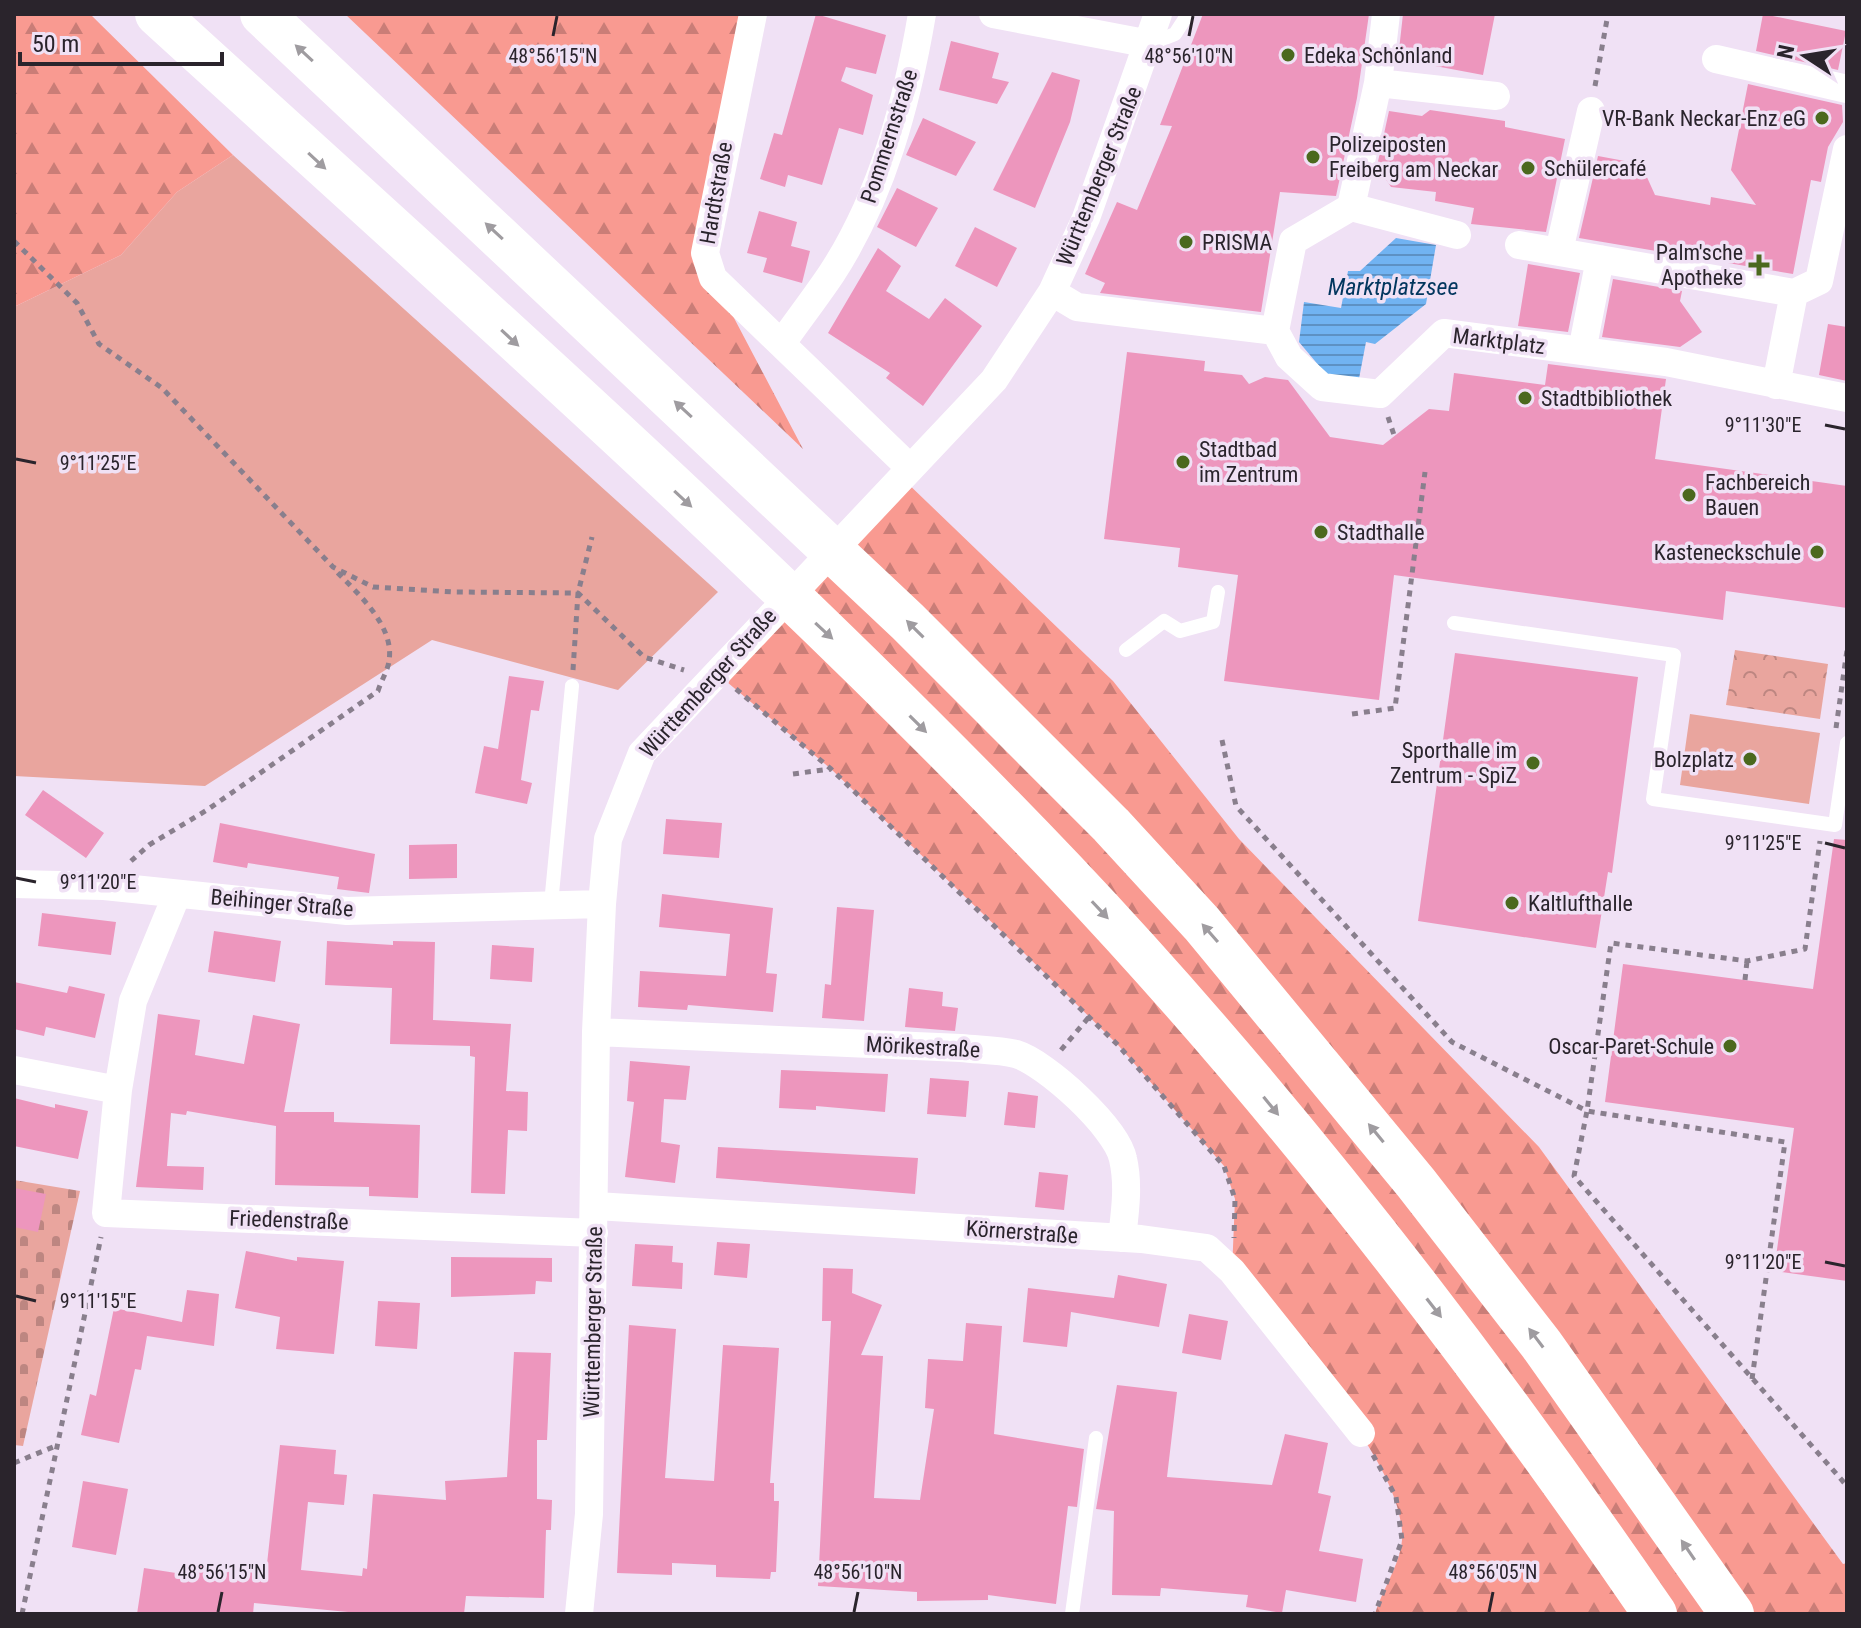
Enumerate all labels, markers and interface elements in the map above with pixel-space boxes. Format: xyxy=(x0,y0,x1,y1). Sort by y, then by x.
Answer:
scale bar xyxy=(20,16,222,66)
north arrow xyxy=(1765,16,1845,96)
text: 50 m xyxy=(32,30,79,58)
place label: Edeka Schönland xyxy=(1304,43,1453,68)
text: N xyxy=(1772,43,1800,61)
one-way arrow xyxy=(295,44,314,62)
text: 48°56'15"N xyxy=(508,44,598,68)
text: 48°56'10"N xyxy=(1144,44,1234,68)
marker: Edeka Schönland xyxy=(1279,46,1297,64)
street label: Pommernstraße xyxy=(856,66,922,206)
street label: Württemberger Straße xyxy=(1052,83,1146,269)
place label: VR-Bank Neckar-Enz eG xyxy=(1602,106,1806,131)
marker: VR-Bank Neckar-Enz eG xyxy=(1813,109,1831,127)
place label: Polizeiposten Freiberg am Neckar xyxy=(1329,132,1498,182)
street label: Hardtstraße xyxy=(695,140,737,246)
marker: Polizeiposten Freiberg am Neckar xyxy=(1304,148,1322,166)
one-way arrow xyxy=(308,152,327,170)
place label: Schülercafé xyxy=(1544,156,1646,181)
marker: Schülercafé xyxy=(1519,159,1537,177)
one-way arrow xyxy=(485,222,504,240)
place label: PRISMA xyxy=(1202,230,1273,255)
marker: PRISMA xyxy=(1177,233,1195,251)
place label: Palm'sche Apotheke xyxy=(1656,240,1743,290)
marker: Palm'sche Apotheke xyxy=(1750,256,1768,274)
water label: Marktplatzsee xyxy=(1328,273,1458,301)
street label: Marktplatz xyxy=(1451,323,1547,359)
one-way arrow xyxy=(500,328,519,346)
place label: Stadtbibliothek xyxy=(1541,386,1672,411)
marker: Stadtbibliothek xyxy=(1516,389,1534,407)
one-way arrow xyxy=(674,401,693,419)
text: 9°11'30"E xyxy=(1725,413,1801,437)
place label: Stadtbad im Zentrum xyxy=(1199,437,1298,487)
text: 9°11'25"E xyxy=(60,451,136,475)
marker: Stadtbad im Zentrum xyxy=(1174,453,1192,471)
place label: Fachbereich Bauen xyxy=(1705,470,1810,520)
marker: Fachbereich Bauen xyxy=(1680,486,1698,504)
one-way arrow xyxy=(674,490,693,508)
place label: Stadthalle xyxy=(1337,520,1424,545)
marker: Stadthalle xyxy=(1312,523,1330,541)
place label: Kasteneckschule xyxy=(1654,540,1801,565)
marker: Kasteneckschule xyxy=(1808,543,1826,561)
street label: Württemberger Straße xyxy=(635,604,781,762)
one-way arrow xyxy=(906,620,925,639)
one-way arrow xyxy=(814,622,833,640)
one-way arrow xyxy=(908,714,927,733)
place label: Sporthalle im Zentrum - SpiZ xyxy=(1390,738,1517,788)
place label: Bolzplatz xyxy=(1654,747,1734,772)
marker: Bolzplatz xyxy=(1741,750,1759,768)
marker: Sporthalle im Zentrum - SpiZ xyxy=(1524,754,1542,772)
text: 9°11'25"E xyxy=(1725,831,1801,855)
text: 9°11'20"E xyxy=(60,870,136,894)
street label: Beihinger Straße xyxy=(210,884,354,922)
place label: Kaltlufthalle xyxy=(1528,891,1633,916)
marker: Kaltlufthalle xyxy=(1503,894,1521,912)
one-way arrow xyxy=(1090,900,1108,919)
one-way arrow xyxy=(1202,924,1219,944)
street label: Mörikestraße xyxy=(865,1032,981,1062)
place label: Oscar-Paret-Schule xyxy=(1548,1034,1714,1059)
marker: Oscar-Paret-Schule xyxy=(1721,1037,1739,1055)
one-way arrow xyxy=(1262,1096,1279,1116)
one-way arrow xyxy=(1368,1124,1385,1144)
street label: Friedenstraße xyxy=(229,1205,349,1235)
street label: Körnerstraße xyxy=(965,1216,1079,1248)
street label: Württemberger Straße xyxy=(579,1226,607,1418)
text: 9°11'20"E xyxy=(1725,1250,1801,1274)
text: 9°11'15"E xyxy=(60,1289,136,1313)
one-way arrow xyxy=(1425,1298,1441,1318)
one-way arrow xyxy=(1529,1328,1545,1348)
one-way arrow xyxy=(1680,1539,1695,1560)
text: 48°56'15"N xyxy=(177,1560,267,1584)
text: 48°56'10"N xyxy=(813,1560,903,1584)
text: 48°56'05"N xyxy=(1448,1560,1538,1584)

